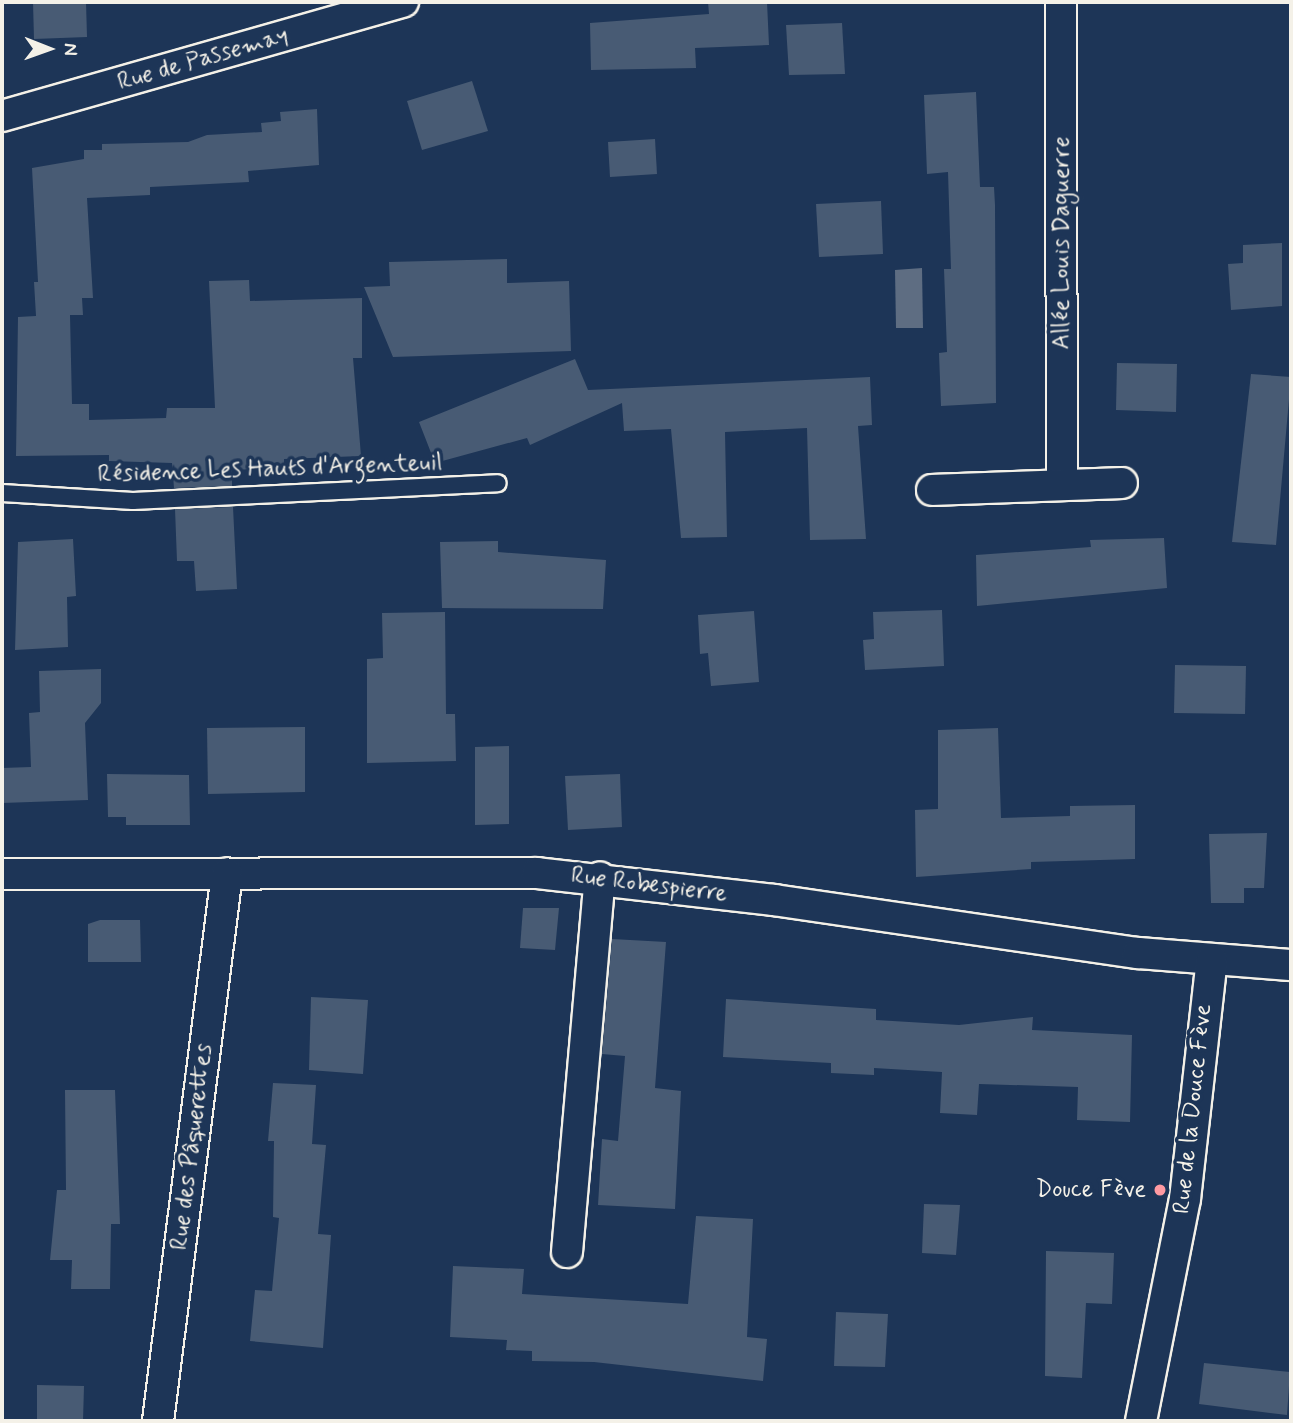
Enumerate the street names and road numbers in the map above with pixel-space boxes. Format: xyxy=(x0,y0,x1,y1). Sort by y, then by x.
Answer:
street label: Rue de Passemay xyxy=(115,21,291,97)
street label: Allée Louis Daguerre xyxy=(1048,140,1076,346)
street label: Résidence Les Hauts d'Argenteuil xyxy=(97,449,443,489)
street label: Rue Robespierre xyxy=(569,861,729,909)
street label: Rue de la Douce Fève xyxy=(1168,1005,1218,1213)
street label: Rue des Pâquerettes xyxy=(165,1043,219,1251)

